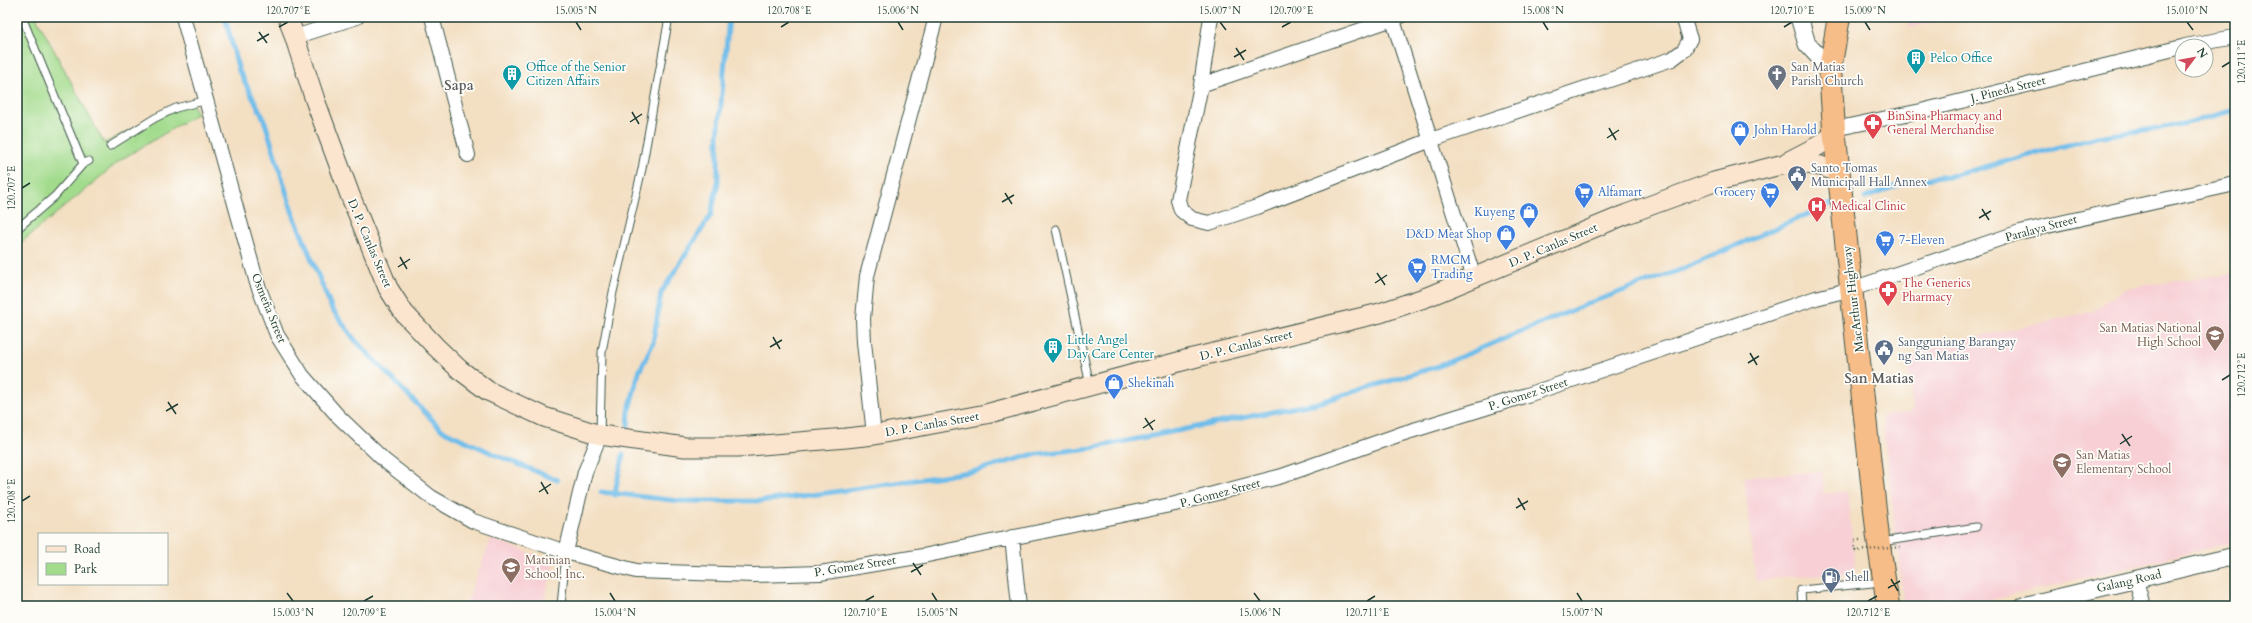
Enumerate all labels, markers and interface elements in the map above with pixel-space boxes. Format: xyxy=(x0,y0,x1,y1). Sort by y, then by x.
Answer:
text: 120.707°E xyxy=(266,4,310,18)
text: 15.005°N xyxy=(555,4,597,18)
text: 120.708°E xyxy=(767,4,811,18)
text: 15.006°N xyxy=(877,4,919,18)
text: 15.007°N xyxy=(1199,4,1241,18)
text: 120.709°E xyxy=(1269,4,1313,18)
text: 15.008°N xyxy=(1522,4,1564,18)
text: 120.710°E xyxy=(1770,4,1814,18)
text: 15.009°N xyxy=(1844,4,1886,18)
text: 15.010°N xyxy=(2166,4,2208,18)
north arrow xyxy=(2174,38,2214,78)
text: 120.711°E xyxy=(2235,40,2249,84)
text: N xyxy=(2193,45,2211,61)
building icon: Pelco Office xyxy=(1905,47,1927,75)
place label: Pelco Office xyxy=(1930,50,1992,66)
place label: Office of the Senior Citizen Affairs xyxy=(526,59,626,89)
place label: San Matias Parish Church xyxy=(1791,59,1864,89)
building icon: Office of the Senior Citizen Affairs xyxy=(501,63,523,91)
church icon: San Matias Parish Church xyxy=(1766,63,1788,91)
street label: J. Pineda Street xyxy=(1967,72,2047,107)
district label: Sapa xyxy=(444,76,474,95)
place label: BinSina Pharmacy and General Merchandise xyxy=(1887,108,2003,138)
pharmacy icon: BinSina Pharmacy and General Merchandise xyxy=(1862,112,1884,140)
shop icon: John Harold xyxy=(1729,119,1751,147)
place label: John Harold xyxy=(1752,122,1817,138)
place label: Santo Tomas Municipall Hall Annex xyxy=(1811,160,1927,190)
public building icon: Santo Tomas Municipall Hall Annex xyxy=(1786,164,1808,192)
text: 120.707°E xyxy=(5,166,19,210)
supermarket icon: Alfamart xyxy=(1573,181,1595,209)
supermarket icon: Grocery xyxy=(1759,181,1781,209)
place label: Alfamart xyxy=(1598,184,1642,200)
place label: Grocery xyxy=(1714,184,1757,200)
hospital icon: Medical Clinic xyxy=(1806,195,1828,223)
street label: D. P. Canlas Street xyxy=(344,196,396,290)
place label: Medical Clinic xyxy=(1831,198,1906,214)
shop icon: Kuyeng xyxy=(1518,201,1540,229)
place label: Kuyeng xyxy=(1474,204,1515,220)
street label: Paralaya Street xyxy=(2003,211,2079,245)
street label: D. P. Canlas Street xyxy=(1506,219,1600,271)
shop icon: D&D Meat Shop xyxy=(1495,223,1517,251)
place label: D&D Meat Shop xyxy=(1406,226,1492,242)
supermarket icon: 7-Eleven xyxy=(1874,229,1896,257)
place label: 7-Eleven xyxy=(1899,232,1945,248)
street label: MacArthur Highway xyxy=(1838,244,1867,353)
place label: RMCM Trading xyxy=(1431,252,1473,282)
supermarket icon: RMCM Trading xyxy=(1406,256,1428,284)
street label: Osmeña Street xyxy=(248,271,290,346)
place label: The Generics Pharmacy xyxy=(1902,275,1971,305)
pharmacy icon: The Generics Pharmacy xyxy=(1877,279,1899,307)
place label: San Matias National High School xyxy=(2100,320,2201,350)
school or university icon: San Matias National High School xyxy=(2204,324,2226,352)
street label: D. P. Canlas Street xyxy=(1198,326,1294,364)
place label: Little Angel Day Care Center xyxy=(1067,332,1155,362)
place label: Sangguniang Barangay ng San Matias xyxy=(1898,334,2017,364)
building icon: Little Angel Day Care Center xyxy=(1042,336,1064,364)
public building icon: Sangguniang Barangay ng San Matias xyxy=(1873,338,1895,366)
text: 120.712°E xyxy=(2235,353,2249,397)
district label: San Matias xyxy=(1844,369,1914,388)
shop icon: Shekinah xyxy=(1103,372,1125,400)
street label: P. Gomez Street xyxy=(1486,374,1570,414)
place label: Shekinah xyxy=(1128,375,1175,391)
street label: D. P. Canlas Street xyxy=(884,408,980,440)
place label: San Matias Elementary School xyxy=(2076,447,2171,477)
school or university icon: San Matias Elementary School xyxy=(2051,451,2073,479)
street label: P. Gomez Street xyxy=(1178,475,1262,511)
text: 120.708°E xyxy=(5,479,19,523)
legend xyxy=(38,533,168,585)
text: Road xyxy=(74,541,101,557)
place label: Matinian School, Inc. xyxy=(525,552,585,582)
street label: P. Gomez Street xyxy=(813,552,897,580)
school or university icon: Matinian School, Inc. xyxy=(500,556,522,584)
text: Park xyxy=(74,561,98,577)
fuel station icon: Shell xyxy=(1820,566,1842,594)
street label: Galang Road xyxy=(2095,566,2164,596)
place label: Shell xyxy=(1845,569,1869,585)
text: 15.003°N xyxy=(272,606,314,620)
text: 120.709°E xyxy=(342,606,386,620)
text: 15.004°N xyxy=(594,606,636,620)
text: 120.710°E xyxy=(843,606,887,620)
text: 15.005°N xyxy=(916,606,958,620)
text: 15.006°N xyxy=(1239,606,1281,620)
text: 120.711°E xyxy=(1345,606,1389,620)
text: 15.007°N xyxy=(1561,606,1603,620)
text: 120.712°E xyxy=(1846,606,1890,620)

